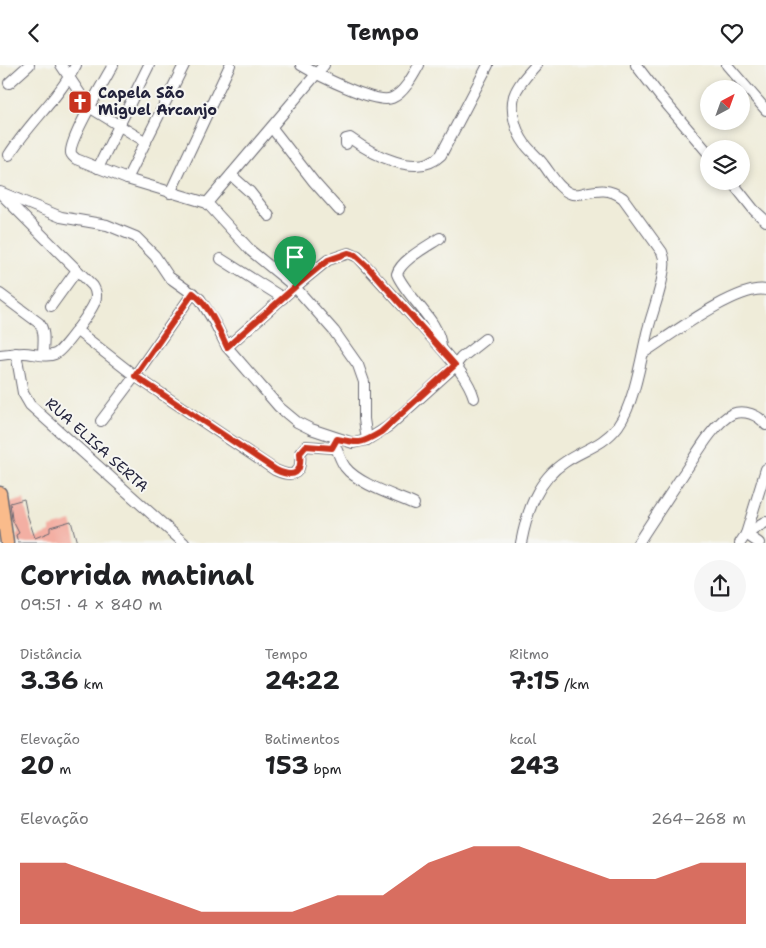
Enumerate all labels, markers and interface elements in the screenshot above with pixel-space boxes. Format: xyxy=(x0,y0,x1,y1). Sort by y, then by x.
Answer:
text: Tempo xyxy=(347,18,419,47)
icon: back xyxy=(20,19,48,47)
icon: heart xyxy=(718,19,746,47)
north arrow xyxy=(700,80,750,130)
map controls xyxy=(700,80,750,190)
place label: Capela São Miguel Arcanjo xyxy=(98,83,217,120)
church icon: Capela São Miguel Arcanjo xyxy=(67,89,93,115)
button: layers xyxy=(700,140,750,190)
pin xyxy=(274,236,316,287)
icon: arrive xyxy=(281,243,309,271)
street label: RUA ELISA SERTA xyxy=(41,393,153,497)
text: Corrida matinal xyxy=(20,556,254,594)
button: share xyxy=(694,560,746,612)
text: 09:51 · 4 × 840 m xyxy=(20,594,162,615)
text: Distância xyxy=(20,645,82,663)
text: Tempo xyxy=(265,645,308,663)
text: Ritmo xyxy=(509,645,549,663)
text: 3.36 xyxy=(20,663,79,697)
text: 24:22 xyxy=(265,663,340,697)
text: 7:15 xyxy=(509,663,560,697)
text: km xyxy=(79,675,103,693)
text: /km xyxy=(560,675,589,693)
text: Elevação xyxy=(20,730,80,748)
text: Batimentos xyxy=(265,730,340,748)
text: kcal xyxy=(509,730,537,748)
text: 20 xyxy=(20,748,55,782)
text: 153 xyxy=(265,748,309,782)
text: 243 xyxy=(509,748,560,782)
text: m xyxy=(55,760,71,778)
text: bpm xyxy=(309,760,342,778)
text: Elevação xyxy=(20,808,89,829)
text: 264–268 m xyxy=(651,808,746,829)

